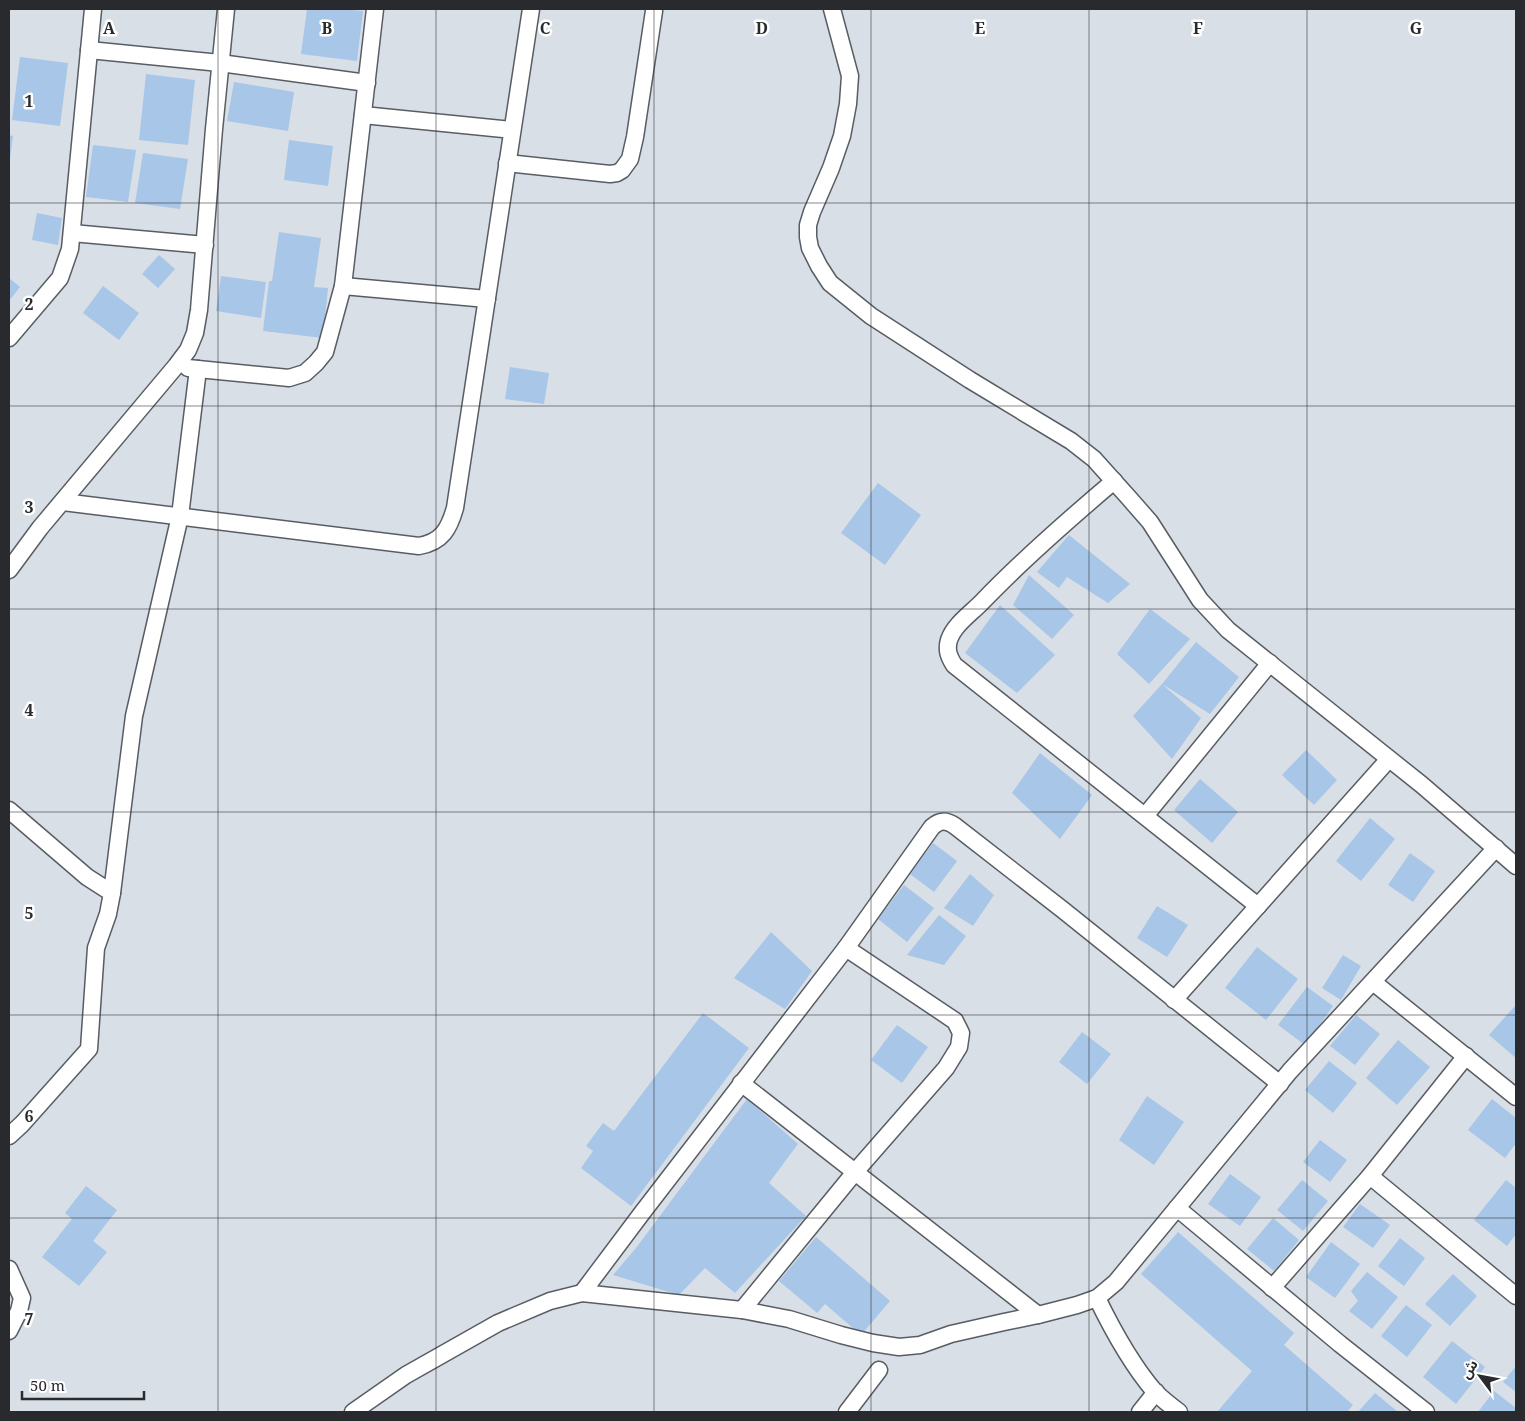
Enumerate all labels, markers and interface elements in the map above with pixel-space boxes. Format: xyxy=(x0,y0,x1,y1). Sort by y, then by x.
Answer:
text: A xyxy=(103,17,116,39)
text: B xyxy=(322,17,333,39)
text: C xyxy=(540,17,551,39)
text: D xyxy=(756,17,768,39)
text: E xyxy=(975,17,985,39)
text: F xyxy=(1193,17,1203,39)
text: G xyxy=(1410,17,1422,39)
text: 1 xyxy=(24,90,34,112)
text: 2 xyxy=(24,293,34,315)
text: 3 xyxy=(24,496,34,518)
text: 4 xyxy=(24,699,34,721)
text: 5 xyxy=(24,902,34,924)
text: 6 xyxy=(24,1105,34,1127)
text: 7 xyxy=(24,1308,34,1330)
north arrow xyxy=(1455,1351,1505,1401)
text: ش xyxy=(1455,1356,1482,1382)
scale bar xyxy=(22,1368,145,1400)
text: 50 m xyxy=(30,1375,65,1395)

